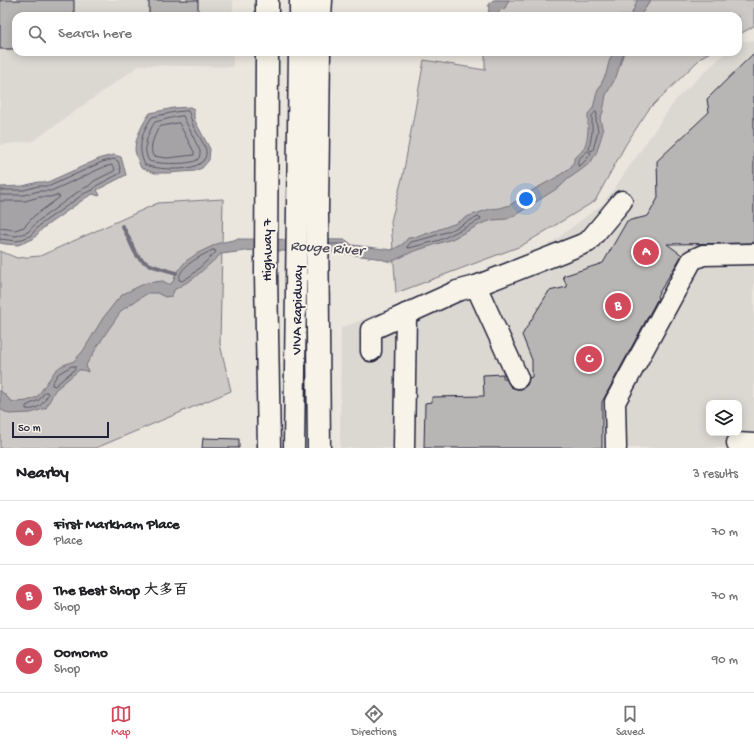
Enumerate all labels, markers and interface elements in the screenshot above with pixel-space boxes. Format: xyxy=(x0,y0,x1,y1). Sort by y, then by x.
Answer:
search box xyxy=(12,12,742,56)
icon: search xyxy=(26,23,48,45)
text: Search here xyxy=(58,25,132,43)
your location xyxy=(516,189,536,209)
street label: Highway 7 xyxy=(260,218,277,281)
water label: Rouge River xyxy=(290,237,367,261)
pin: A xyxy=(633,237,659,267)
street label: VIVA Rapidway xyxy=(289,265,308,356)
pin: B xyxy=(605,291,631,321)
pin: C xyxy=(576,344,602,374)
map controls xyxy=(706,400,742,436)
button: layers xyxy=(706,400,742,436)
scale bar xyxy=(12,420,109,439)
text: 50 m xyxy=(18,423,40,435)
text: Nearby xyxy=(16,464,69,484)
text: 3 results xyxy=(693,467,738,482)
text: First Markham Place xyxy=(54,516,180,534)
text: A xyxy=(25,525,33,540)
text: 70 m xyxy=(712,525,738,540)
text: Place xyxy=(54,534,82,549)
text: The Best Shop 大多百 xyxy=(54,582,188,600)
text: B xyxy=(26,589,32,604)
text: 70 m xyxy=(712,589,738,604)
text: Shop xyxy=(54,600,80,615)
text: Oomomo xyxy=(54,644,108,662)
text: C xyxy=(25,653,33,668)
text: 90 m xyxy=(712,653,738,668)
text: Shop xyxy=(54,662,80,677)
tab: Map xyxy=(110,703,132,739)
tab: Directions xyxy=(352,703,396,739)
tab: Saved xyxy=(616,703,644,739)

